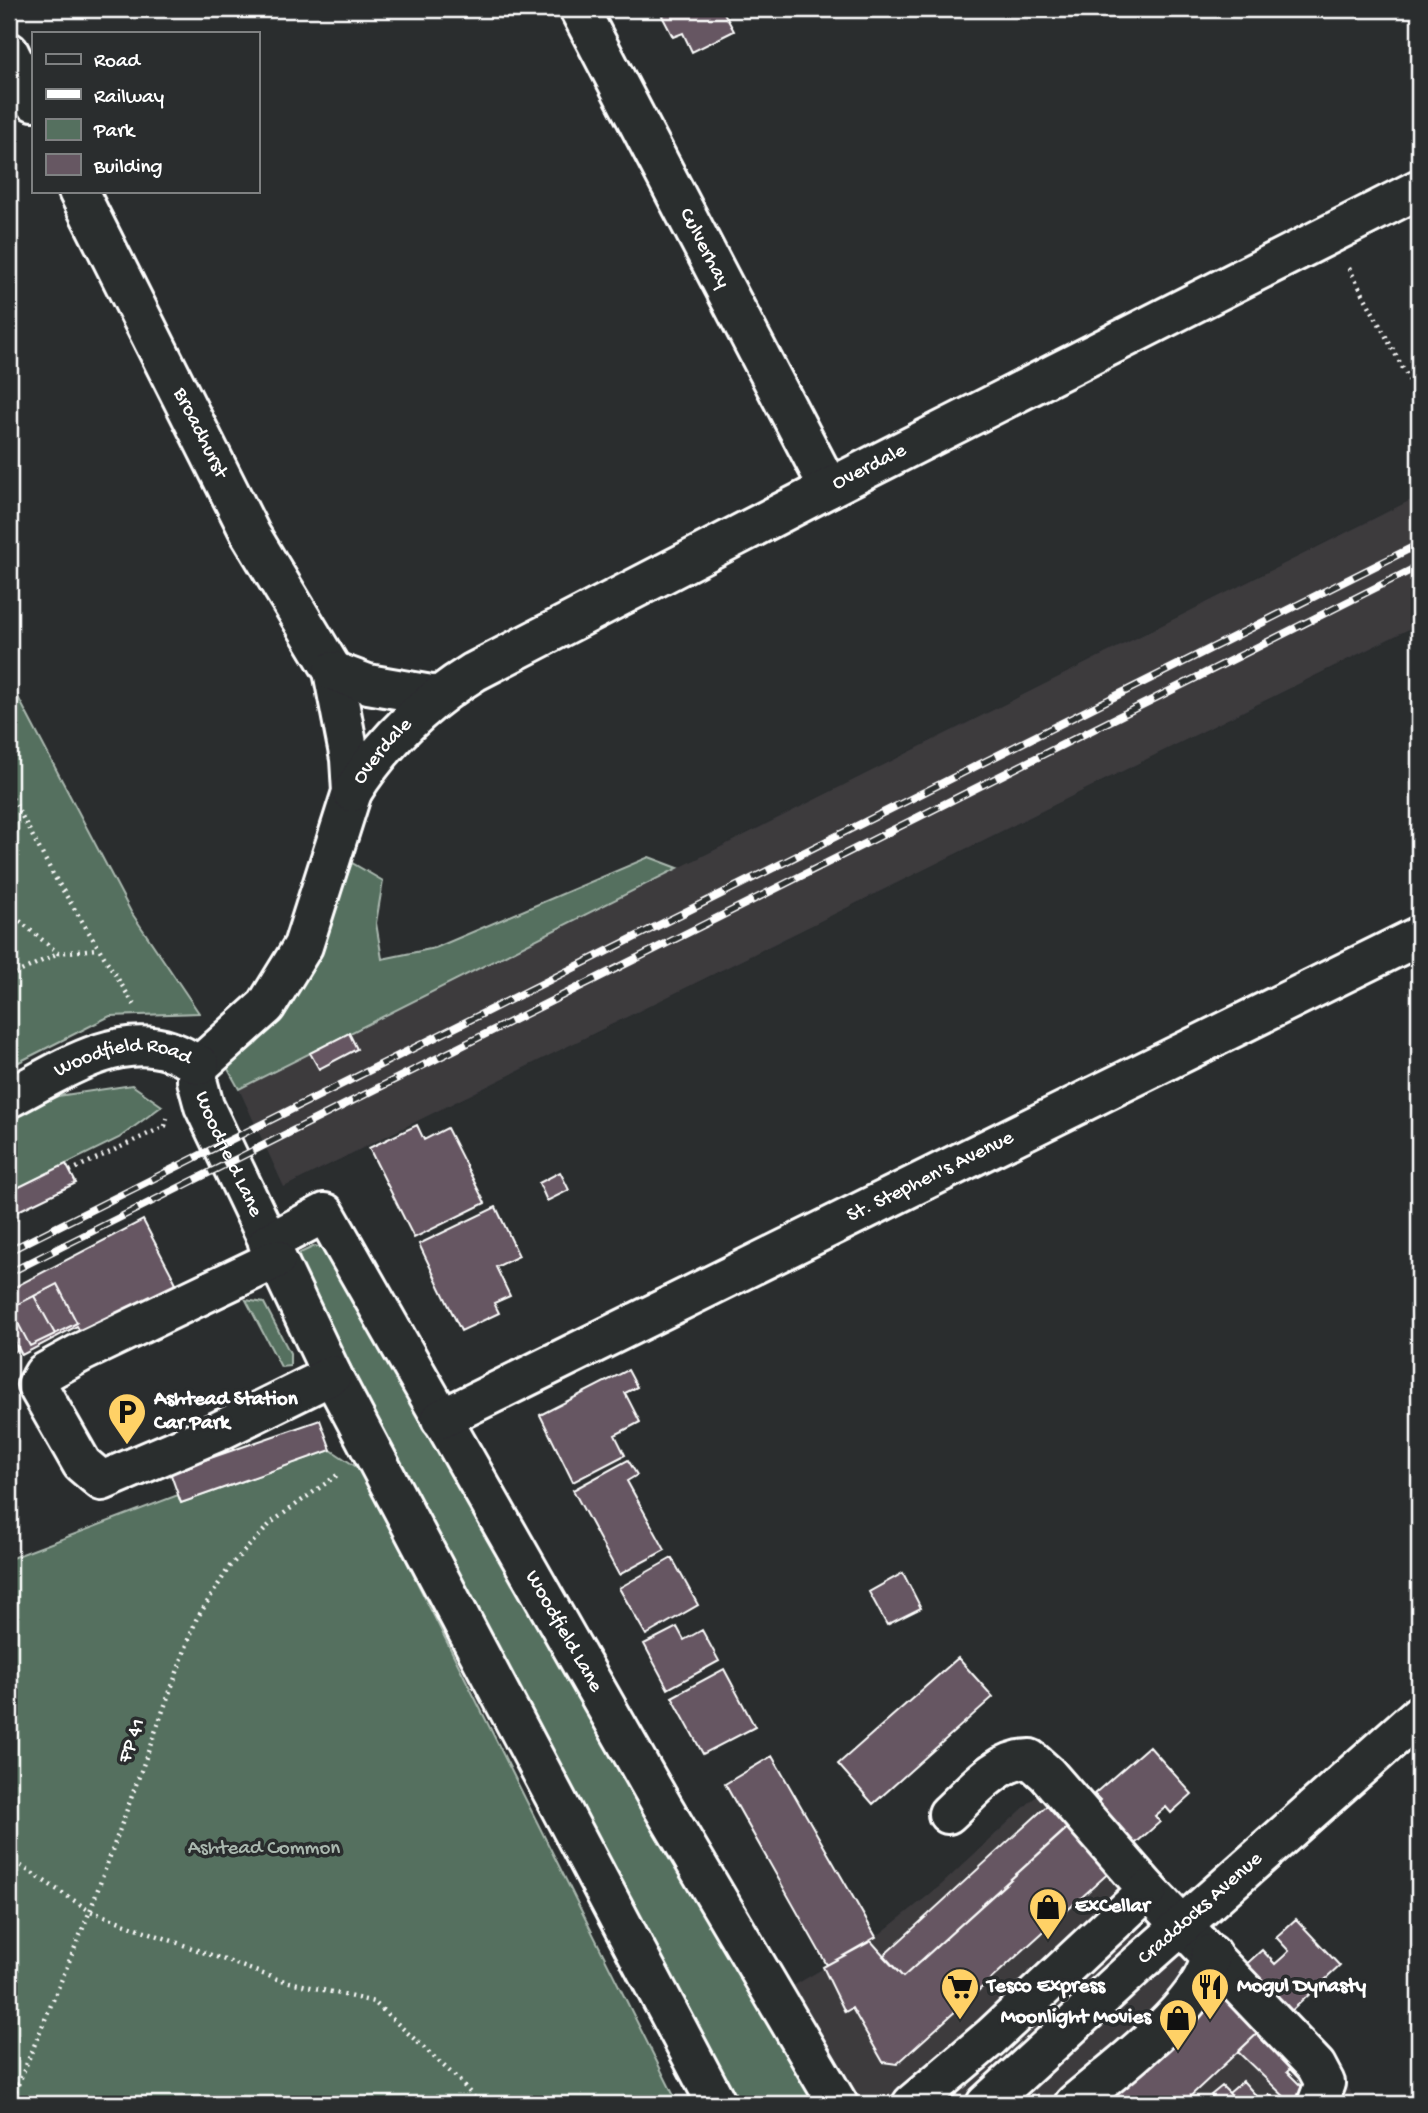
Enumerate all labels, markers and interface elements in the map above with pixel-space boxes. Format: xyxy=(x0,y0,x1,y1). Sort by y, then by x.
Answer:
legend xyxy=(32,32,259,192)
text: Road xyxy=(94,50,142,75)
text: Railway xyxy=(94,86,164,111)
text: Park xyxy=(93,120,137,145)
text: Building xyxy=(93,156,163,181)
street label: Culverhay xyxy=(673,204,735,293)
street label: Broadhurst xyxy=(166,383,234,485)
street label: Overdale xyxy=(828,438,912,497)
street label: Overdale xyxy=(348,712,419,790)
street label: Woodfield Road xyxy=(50,1033,197,1084)
street label: Woodfield Lane xyxy=(188,1089,268,1222)
street label: St. Stephen's Avenue xyxy=(843,1125,1019,1229)
place label: Ashtead Station Car Park xyxy=(153,1388,299,1437)
parking icon: Ashtead Station Car Park xyxy=(106,1391,148,1446)
street label: Woodfield Lane xyxy=(519,1566,608,1698)
street label: FP 41 xyxy=(113,1715,153,1768)
park label: Ashtead Common xyxy=(188,1837,340,1862)
street label: Craddocks Avenue xyxy=(1133,1846,1269,1971)
shop icon: ExCellar xyxy=(1027,1886,1069,1941)
place label: ExCellar xyxy=(1075,1895,1152,1920)
supermarket icon: Tesco Express xyxy=(939,1966,981,2021)
restaurant icon: Mogul Dynasty xyxy=(1189,1966,1231,2021)
place label: Tesco Express xyxy=(985,1975,1106,2000)
place label: Mogul Dynasty xyxy=(1237,1975,1367,2000)
shop icon: Moonlight Movies xyxy=(1157,1997,1199,2052)
place label: Moonlight Movies xyxy=(1001,2006,1152,2031)

